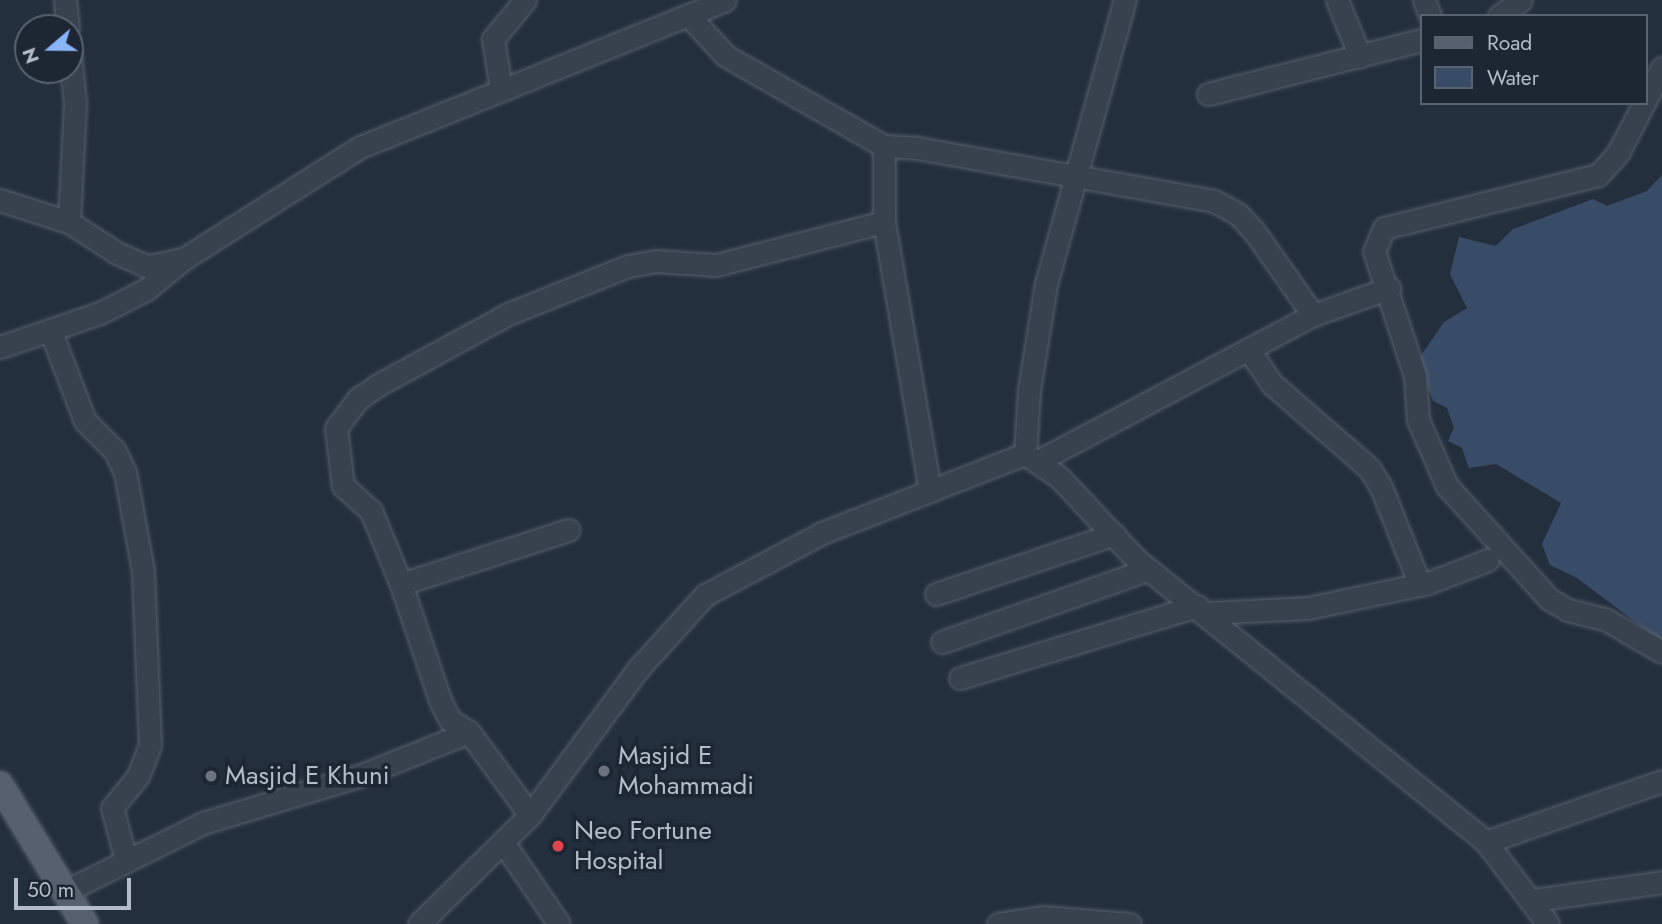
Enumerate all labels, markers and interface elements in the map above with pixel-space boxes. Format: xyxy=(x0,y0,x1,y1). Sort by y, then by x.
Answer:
north arrow xyxy=(14,14,84,84)
legend xyxy=(1420,14,1648,105)
text: Road xyxy=(1487,28,1532,58)
text: N xyxy=(15,44,46,67)
text: Water xyxy=(1487,63,1539,93)
place label: Masjid E Mohammadi xyxy=(618,740,754,802)
place label: Masjid E Khuni xyxy=(225,760,389,792)
marker: Masjid E Mohammadi xyxy=(596,763,612,779)
marker: Masjid E Khuni xyxy=(203,768,219,784)
place label: Neo Fortune Hospital xyxy=(574,815,712,876)
marker: Neo Fortune Hospital xyxy=(548,836,568,856)
scale bar xyxy=(18,864,135,908)
text: 50 m xyxy=(27,875,74,905)

